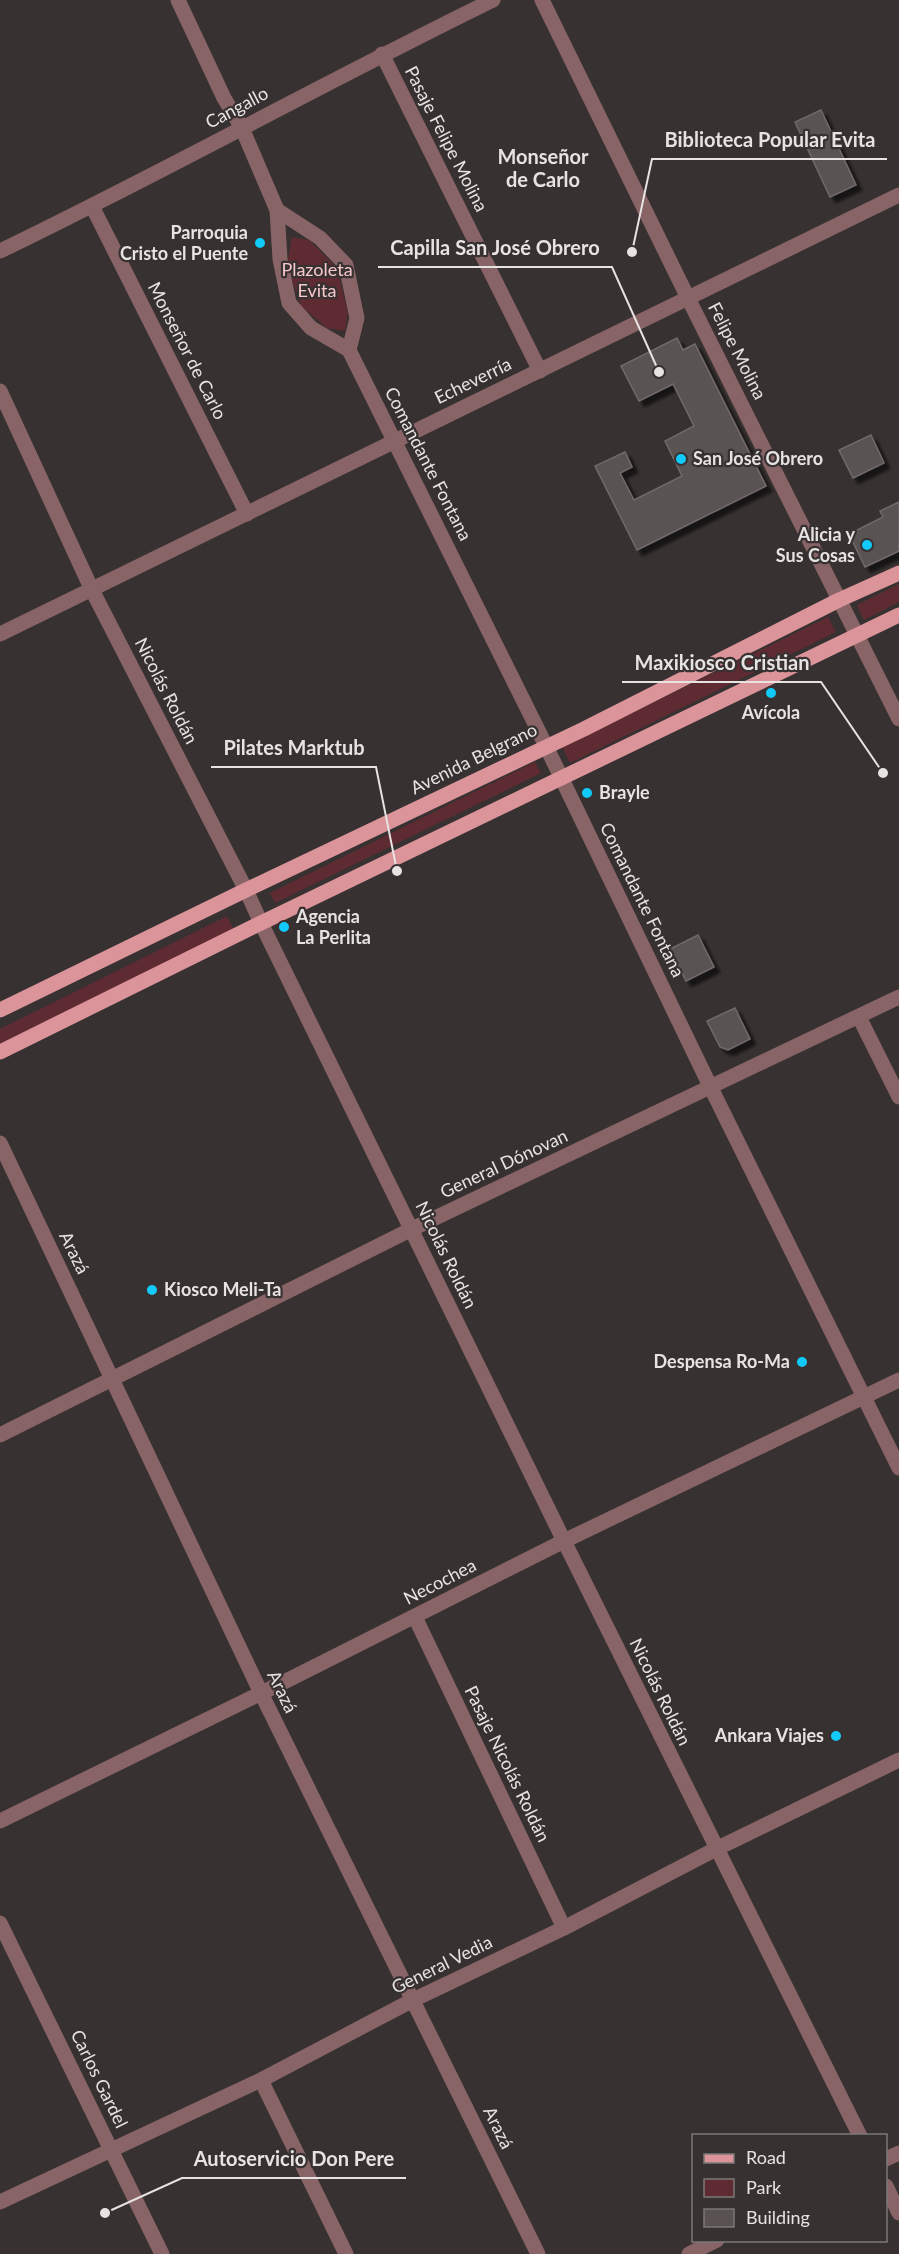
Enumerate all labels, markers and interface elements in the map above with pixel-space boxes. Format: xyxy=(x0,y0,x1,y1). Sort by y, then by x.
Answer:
street label: Pasaje Felipe Molina xyxy=(401,62,493,215)
street label: Cangallo xyxy=(201,81,272,133)
callout: Biblioteca Popular Evita xyxy=(652,121,887,159)
text: Biblioteca Popular Evita xyxy=(665,127,875,151)
district label: Monseñor de Carlo xyxy=(497,144,589,191)
place label: Parroquia Cristo el Puente xyxy=(120,221,248,264)
callout: Capilla San José Obrero xyxy=(378,229,612,267)
text: Capilla San José Obrero xyxy=(390,235,600,259)
marker: Parroquia Cristo el Puente xyxy=(253,236,267,250)
park label: Plazoleta Evita xyxy=(281,258,353,301)
street label: Monseñor de Carlo xyxy=(144,278,232,423)
street label: Felipe Molina xyxy=(704,298,772,403)
street label: Echeverría xyxy=(431,352,515,408)
street label: Comandante Fontana xyxy=(381,383,477,544)
place label: San José Obrero xyxy=(693,447,823,469)
marker: San José Obrero xyxy=(674,452,688,466)
place label: Alicia y Sus Cosas xyxy=(776,523,855,566)
marker: Alicia y Sus Cosas xyxy=(860,538,874,552)
street label: Nicolás Roldán xyxy=(131,634,203,747)
callout: Maxikiosco Cristian xyxy=(622,644,821,682)
text: Maxikiosco Cristian xyxy=(635,650,810,674)
marker: Avícola xyxy=(764,686,778,700)
place label: Avícola xyxy=(741,701,800,723)
street label: Avenida Belgrano xyxy=(407,718,541,798)
callout: Pilates Marktub xyxy=(211,729,376,767)
text: Pilates Marktub xyxy=(223,735,365,759)
place label: Brayle xyxy=(599,781,650,803)
marker: Brayle xyxy=(580,786,594,800)
street label: Comandante Fontana xyxy=(596,819,690,980)
place label: Agencia La Perlita xyxy=(295,905,371,948)
marker: Agencia La Perlita xyxy=(277,920,291,934)
street label: General Dónovan xyxy=(436,1124,571,1202)
street label: Nicolás Roldán xyxy=(412,1197,482,1312)
street label: Arazá xyxy=(55,1228,95,1277)
place label: Kiosco Meli-Ta xyxy=(164,1278,281,1300)
marker: Kiosco Meli-Ta xyxy=(145,1283,159,1297)
place label: Despensa Ro-Ma xyxy=(654,1350,790,1372)
marker: Despensa Ro-Ma xyxy=(795,1355,809,1369)
street label: Necochea xyxy=(399,1553,480,1609)
street label: Nicolás Roldán xyxy=(626,1634,696,1749)
street label: Arazá xyxy=(263,1667,303,1716)
street label: Pasaje Nicolás Roldán xyxy=(461,1682,555,1845)
place label: Ankara Viajes xyxy=(714,1724,824,1746)
marker: Ankara Viajes xyxy=(829,1729,843,1743)
street label: General Vedia xyxy=(388,1930,496,1998)
street label: Carlos Gardel xyxy=(67,2026,133,2131)
street label: Arazá xyxy=(479,2103,519,2152)
legend xyxy=(692,2134,887,2242)
callout: Autoservicio Don Pere xyxy=(182,2140,406,2178)
text: Autoservicio Don Pere xyxy=(193,2146,395,2170)
text: Road xyxy=(746,2146,786,2168)
text: Park xyxy=(746,2176,782,2198)
text: Building xyxy=(746,2206,810,2228)

